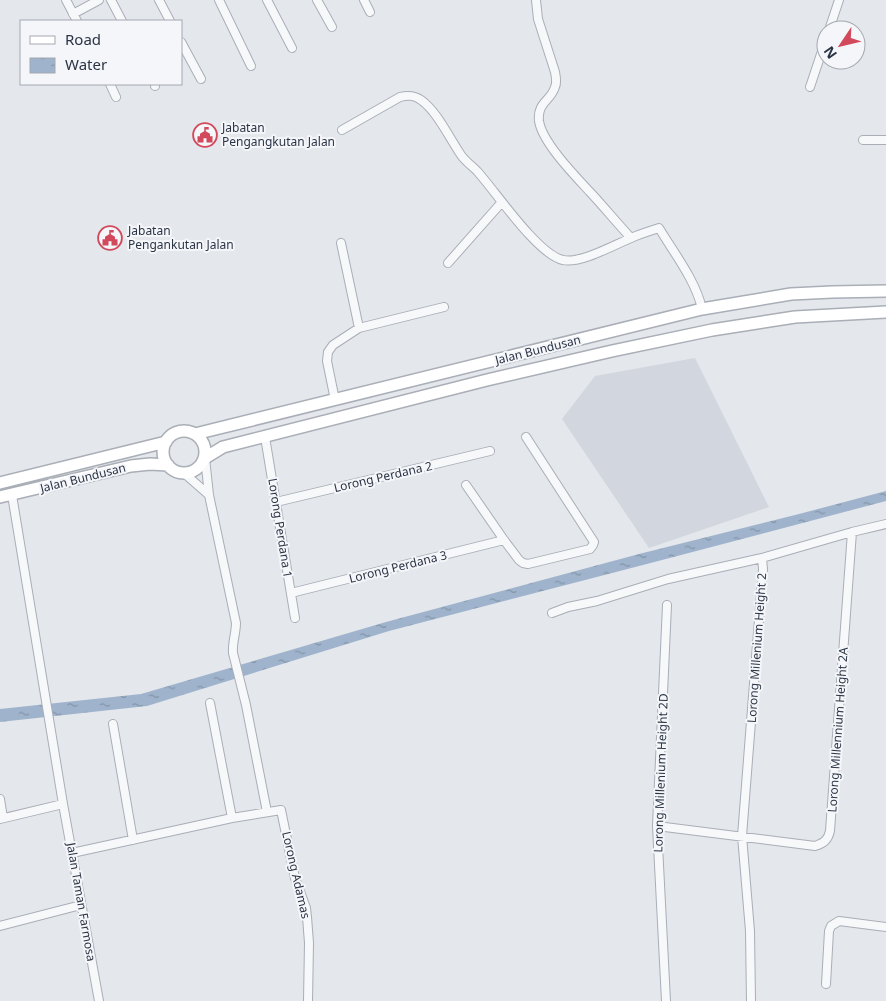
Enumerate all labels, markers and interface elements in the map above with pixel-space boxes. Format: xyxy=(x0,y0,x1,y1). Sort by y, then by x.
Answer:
legend xyxy=(20,20,182,85)
north arrow xyxy=(816,20,866,70)
text: Road xyxy=(65,29,101,49)
text: N xyxy=(819,43,841,63)
text: Water xyxy=(65,54,107,74)
place label: Jabatan Pengangkutan Jalan xyxy=(221,119,335,150)
public building icon: Jabatan Pengangkutan Jalan xyxy=(192,122,218,148)
place label: Jabatan Pengankutan Jalan xyxy=(127,222,234,253)
public building icon: Jabatan Pengankutan Jalan xyxy=(97,225,123,251)
street label: Jalan Bundusan xyxy=(492,331,582,369)
street label: Lorong Perdana 2 xyxy=(332,457,434,496)
street label: Jalan Bundusan xyxy=(37,459,127,497)
street label: Lorong Perdana 1 xyxy=(264,477,297,579)
street label: Lorong Perdana 3 xyxy=(347,546,449,587)
street label: Lorong Millenium Height 2 xyxy=(743,572,770,724)
street label: Lorong Millennium Height 2A xyxy=(823,646,852,813)
street label: Lorong Millenium Height 2D xyxy=(649,693,672,853)
street label: Lorong Adamas xyxy=(278,830,315,920)
street label: Jalan Taman Farmosa xyxy=(63,840,100,963)

